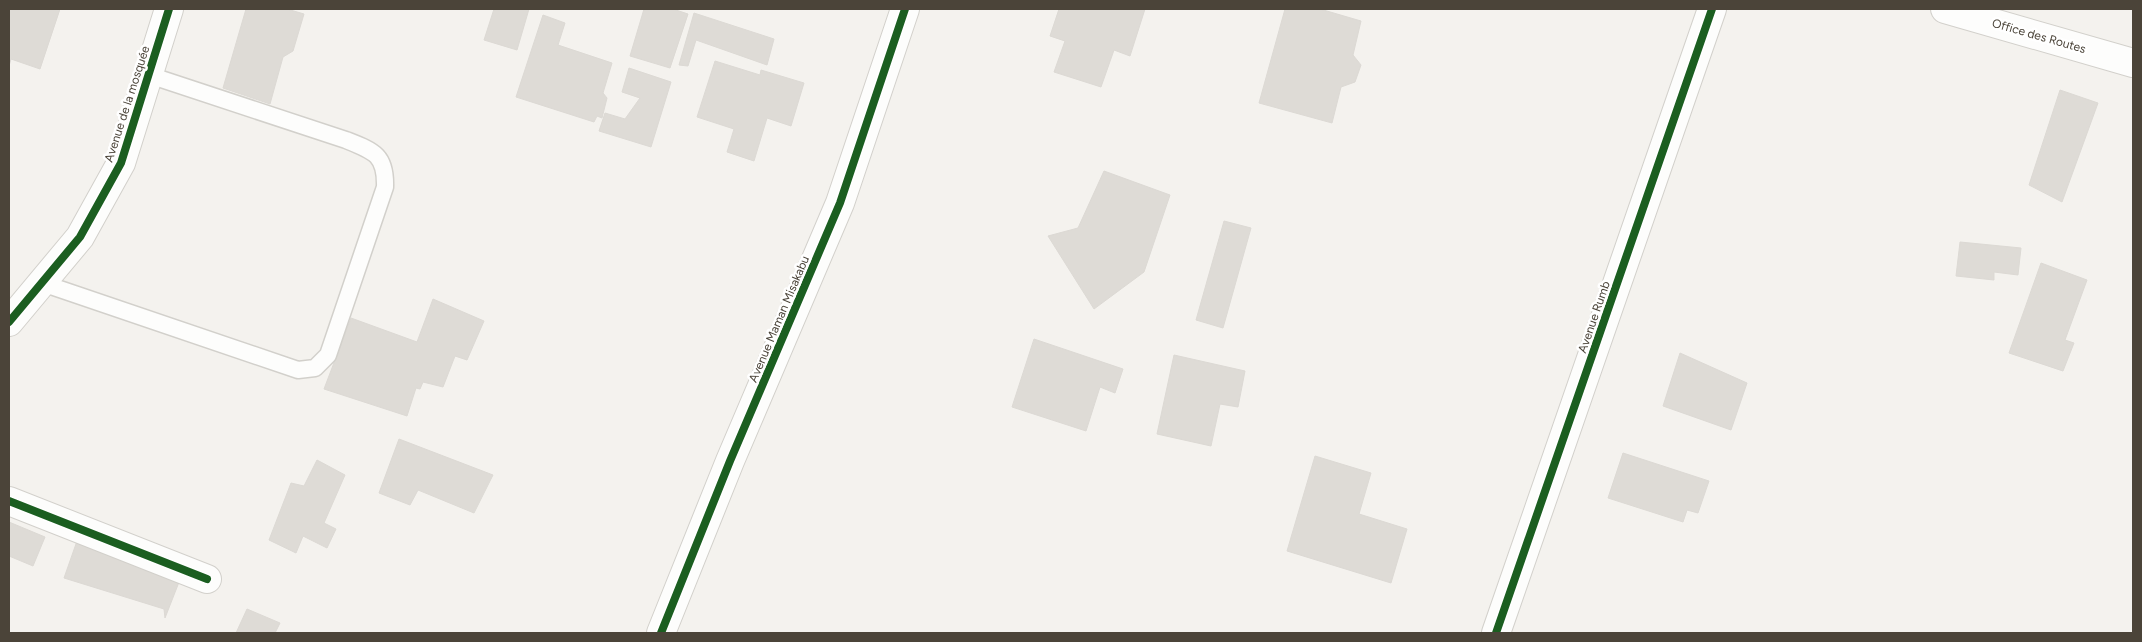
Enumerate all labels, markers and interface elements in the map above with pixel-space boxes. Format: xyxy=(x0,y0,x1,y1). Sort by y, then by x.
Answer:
street label: Office des Routes xyxy=(1990,16,2088,56)
street label: Avenue de la mosquée xyxy=(102,44,153,164)
street label: Avenue Maman Misakabu xyxy=(746,254,812,384)
street label: Avenue Rumb xyxy=(1575,279,1613,355)

